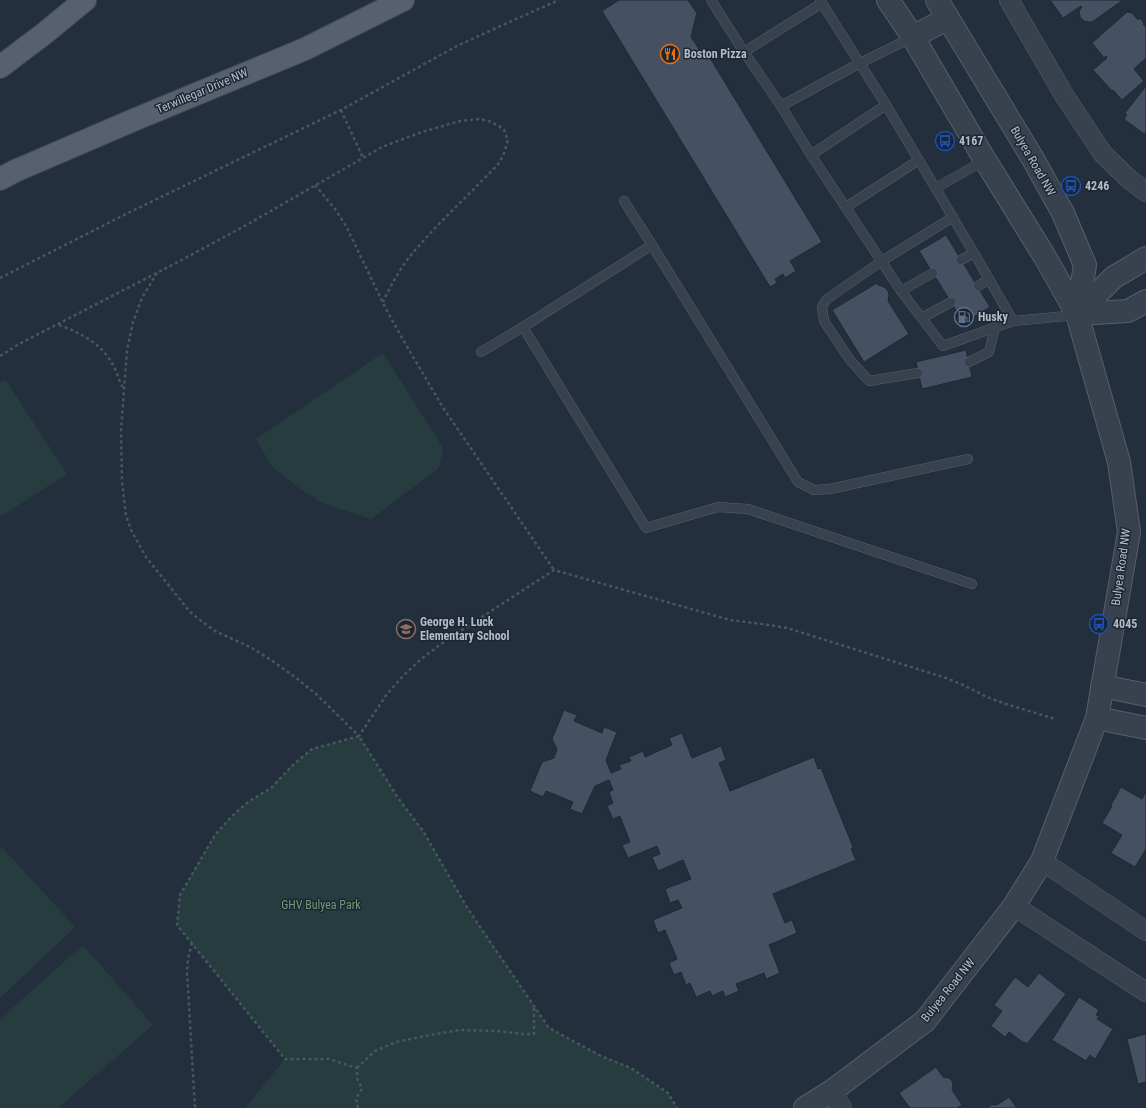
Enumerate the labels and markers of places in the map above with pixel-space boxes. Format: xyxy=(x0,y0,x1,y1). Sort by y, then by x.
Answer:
restaurant icon: Boston Pizza xyxy=(659,43,681,65)
place label: Boston Pizza xyxy=(684,47,747,61)
bus stop icon: 4167 xyxy=(934,130,956,152)
place label: 4167 xyxy=(959,134,983,148)
bus stop icon: 4246 xyxy=(1060,175,1082,197)
place label: 4246 xyxy=(1085,179,1109,193)
fuel station icon: Husky xyxy=(953,306,975,328)
place label: Husky xyxy=(978,310,1008,324)
bus stop icon: 4045 xyxy=(1088,613,1110,635)
place label: George H. Luck Elementary School xyxy=(420,615,510,643)
place label: 4045 xyxy=(1113,617,1137,631)
school or university icon: George H. Luck Elementary School xyxy=(395,618,417,640)

